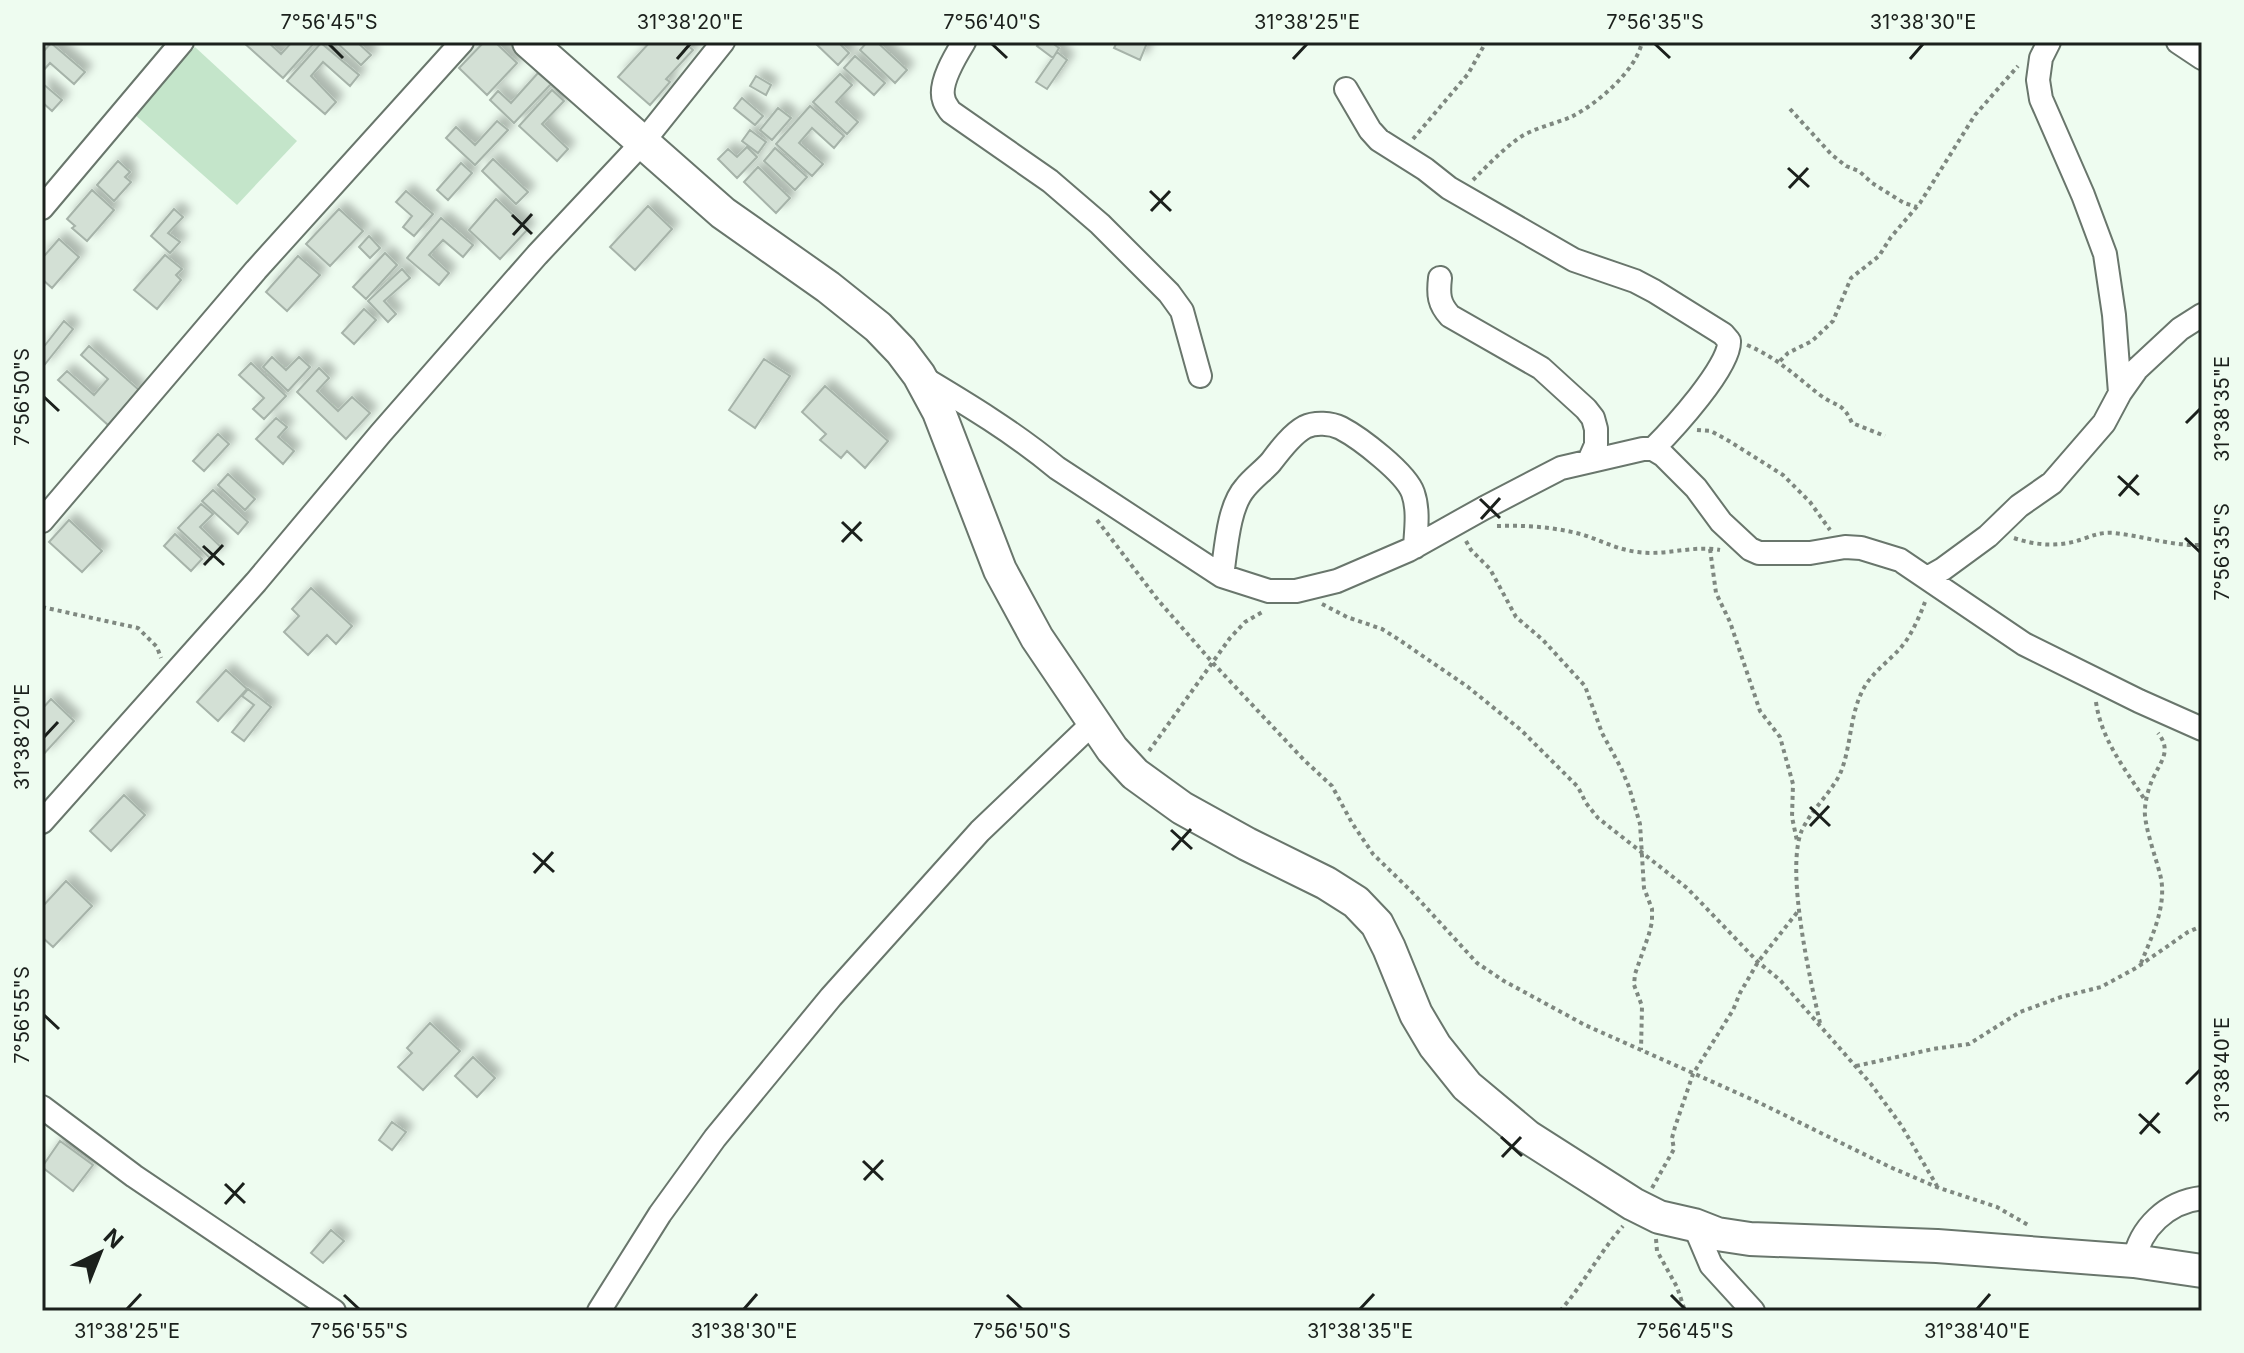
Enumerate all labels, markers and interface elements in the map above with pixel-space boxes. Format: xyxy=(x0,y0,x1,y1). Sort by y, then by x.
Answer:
text: 7°56'45"S xyxy=(281,10,377,34)
text: 31°38'20"E xyxy=(637,10,743,34)
text: 7°56'40"S xyxy=(943,10,1041,34)
text: 31°38'25"E xyxy=(1254,10,1360,34)
text: 7°56'35"S xyxy=(1606,10,1704,34)
text: 31°38'30"E xyxy=(1870,10,1976,34)
text: 7°56'50"S xyxy=(10,348,34,446)
text: 31°38'35"E xyxy=(2210,356,2234,462)
text: 7°56'35"S xyxy=(2210,503,2234,601)
text: 31°38'20"E xyxy=(10,684,34,790)
text: 7°56'55"S xyxy=(10,966,34,1064)
text: 31°38'40"E xyxy=(2210,1017,2234,1123)
north arrow xyxy=(60,1213,140,1293)
text: N xyxy=(99,1223,129,1254)
text: 31°38'25"E xyxy=(74,1319,180,1343)
text: 7°56'55"S xyxy=(310,1319,408,1343)
text: 31°38'30"E xyxy=(691,1319,797,1343)
text: 7°56'50"S xyxy=(973,1319,1071,1343)
text: 31°38'35"E xyxy=(1307,1319,1413,1343)
text: 7°56'45"S xyxy=(1637,1319,1733,1343)
text: 31°38'40"E xyxy=(1924,1319,2030,1343)

